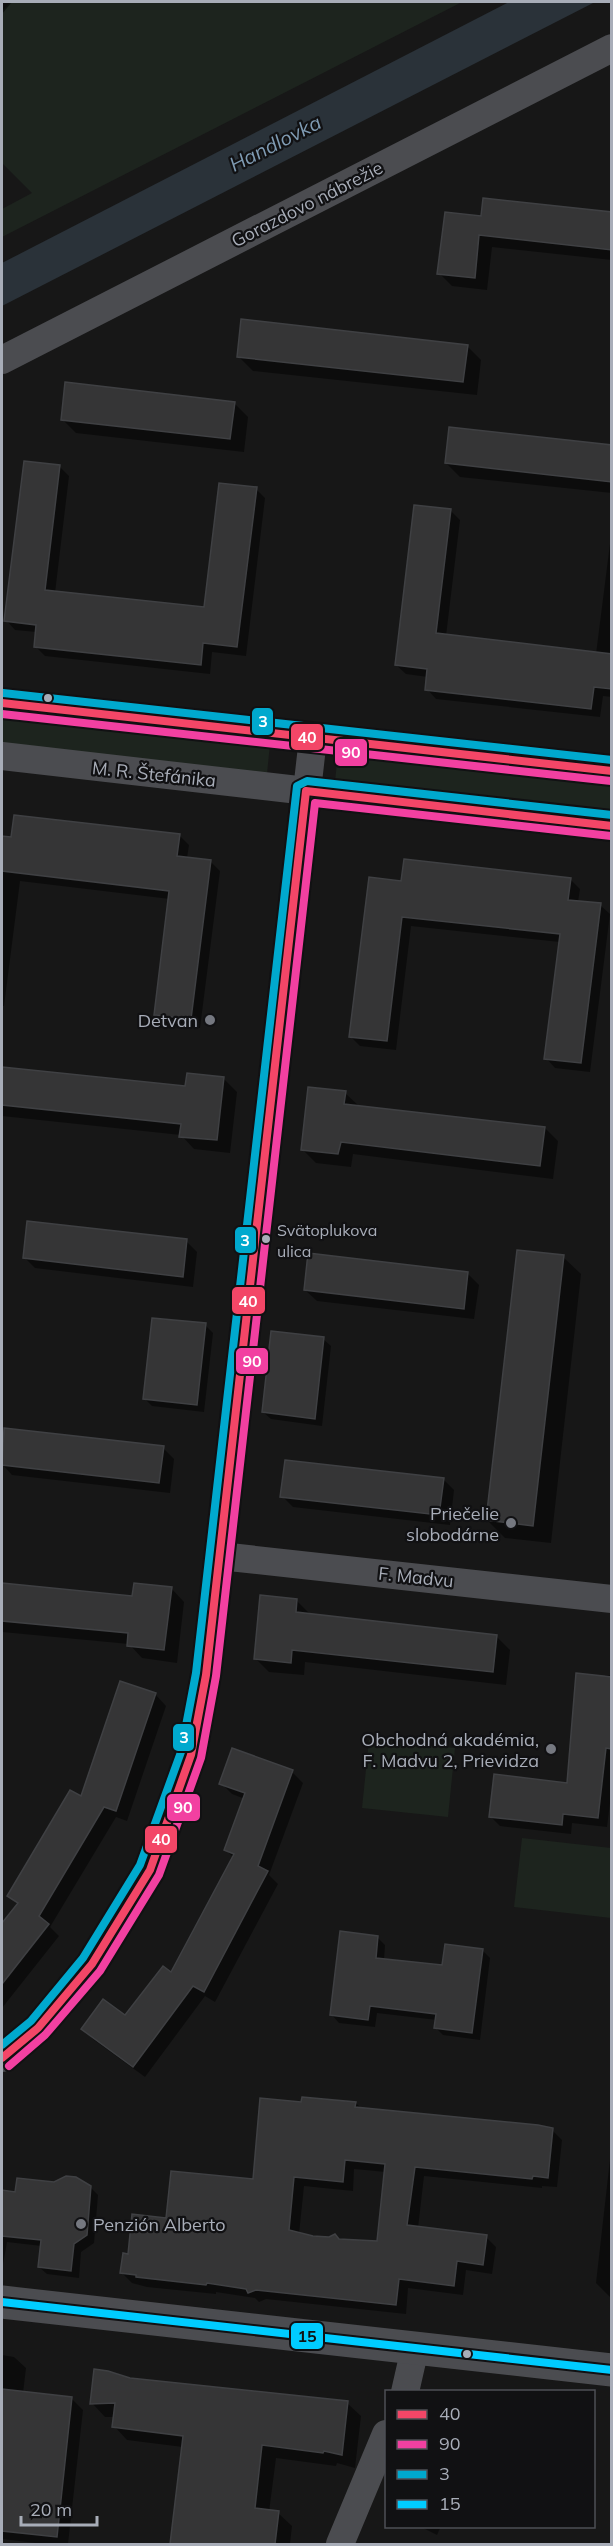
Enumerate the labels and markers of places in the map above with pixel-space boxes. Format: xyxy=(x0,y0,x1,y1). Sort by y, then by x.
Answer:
unlabelled marker xyxy=(42,692,54,704)
place label: Detvan xyxy=(138,1009,198,1032)
marker: Detvan xyxy=(203,1013,217,1027)
place label: Svätoplukova ulica xyxy=(277,1220,377,1261)
marker: Svätoplukova ulica xyxy=(260,1233,272,1245)
place label: Priečelie slobodárne xyxy=(406,1502,499,1546)
marker: Priečelie slobodárne xyxy=(504,1516,518,1530)
place label: Obchodná akadémia, F. Madvu 2, Prievidza xyxy=(361,1728,539,1772)
marker: Obchodná akadémia, F. Madvu 2, Prievidza xyxy=(544,1742,558,1756)
place label: Penzión Alberto xyxy=(93,2213,225,2236)
marker: Penzión Alberto xyxy=(74,2217,88,2231)
unlabelled marker xyxy=(461,2348,473,2360)

